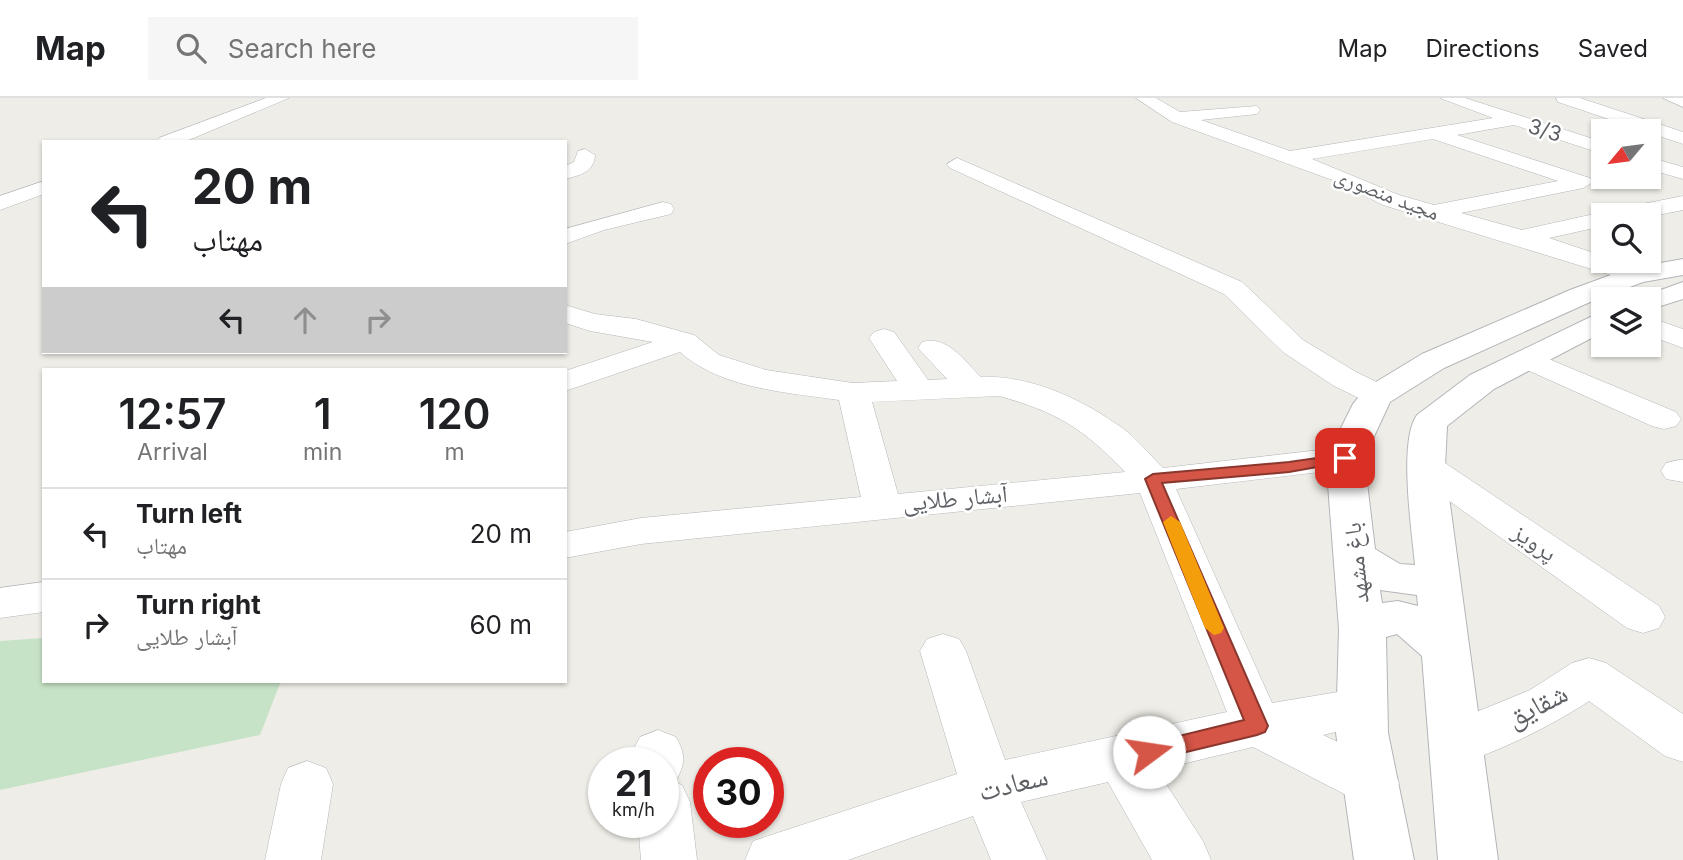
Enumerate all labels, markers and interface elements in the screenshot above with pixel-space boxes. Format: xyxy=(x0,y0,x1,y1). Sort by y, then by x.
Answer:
search box xyxy=(148,17,638,80)
text: Map xyxy=(35,28,106,68)
icon: search xyxy=(172,29,210,67)
text: Search here xyxy=(228,33,376,64)
text: Map xyxy=(1338,34,1387,63)
text: Directions xyxy=(1425,34,1540,63)
text: Saved xyxy=(1578,34,1648,63)
street label: 3/3 xyxy=(1525,113,1565,147)
north arrow xyxy=(1591,119,1661,189)
map controls xyxy=(1591,119,1661,357)
text: 20 m xyxy=(192,157,312,216)
street label: مجید منصوری xyxy=(1331,163,1443,225)
icon: left xyxy=(77,168,168,259)
button: search xyxy=(1591,203,1661,273)
text: مهتاب xyxy=(192,220,263,259)
button: layers xyxy=(1591,287,1661,357)
icon: left xyxy=(213,301,251,339)
icon: ahead xyxy=(286,301,324,339)
icon: right xyxy=(359,301,397,339)
text: 12:57 xyxy=(119,388,226,439)
text: 1 xyxy=(314,388,332,439)
text: 120 xyxy=(419,388,490,439)
pin xyxy=(1315,428,1375,488)
text: Arrival xyxy=(137,438,208,466)
text: min xyxy=(303,438,342,466)
text: m xyxy=(445,438,465,466)
icon: arrive xyxy=(1326,439,1364,477)
street label: آبشار طلایی xyxy=(901,479,1010,517)
text: Turn left xyxy=(136,498,242,529)
icon: left xyxy=(77,515,115,553)
street label: پرویز xyxy=(1506,516,1563,568)
text: 20 m xyxy=(470,518,532,549)
street label: باغ مشهد xyxy=(1337,521,1376,605)
text: مهتاب xyxy=(136,532,187,560)
text: Turn right xyxy=(136,589,261,620)
icon: right xyxy=(77,606,115,644)
text: 60 m xyxy=(469,609,532,640)
text: آبشار طلایی xyxy=(136,623,237,651)
street label: شقایق xyxy=(1501,675,1574,736)
position arrow xyxy=(1112,715,1186,789)
speed limit sign: 30 xyxy=(693,747,784,838)
street label: سعادت xyxy=(975,758,1051,808)
text: 21 xyxy=(615,762,652,804)
text: km/h xyxy=(612,799,655,820)

